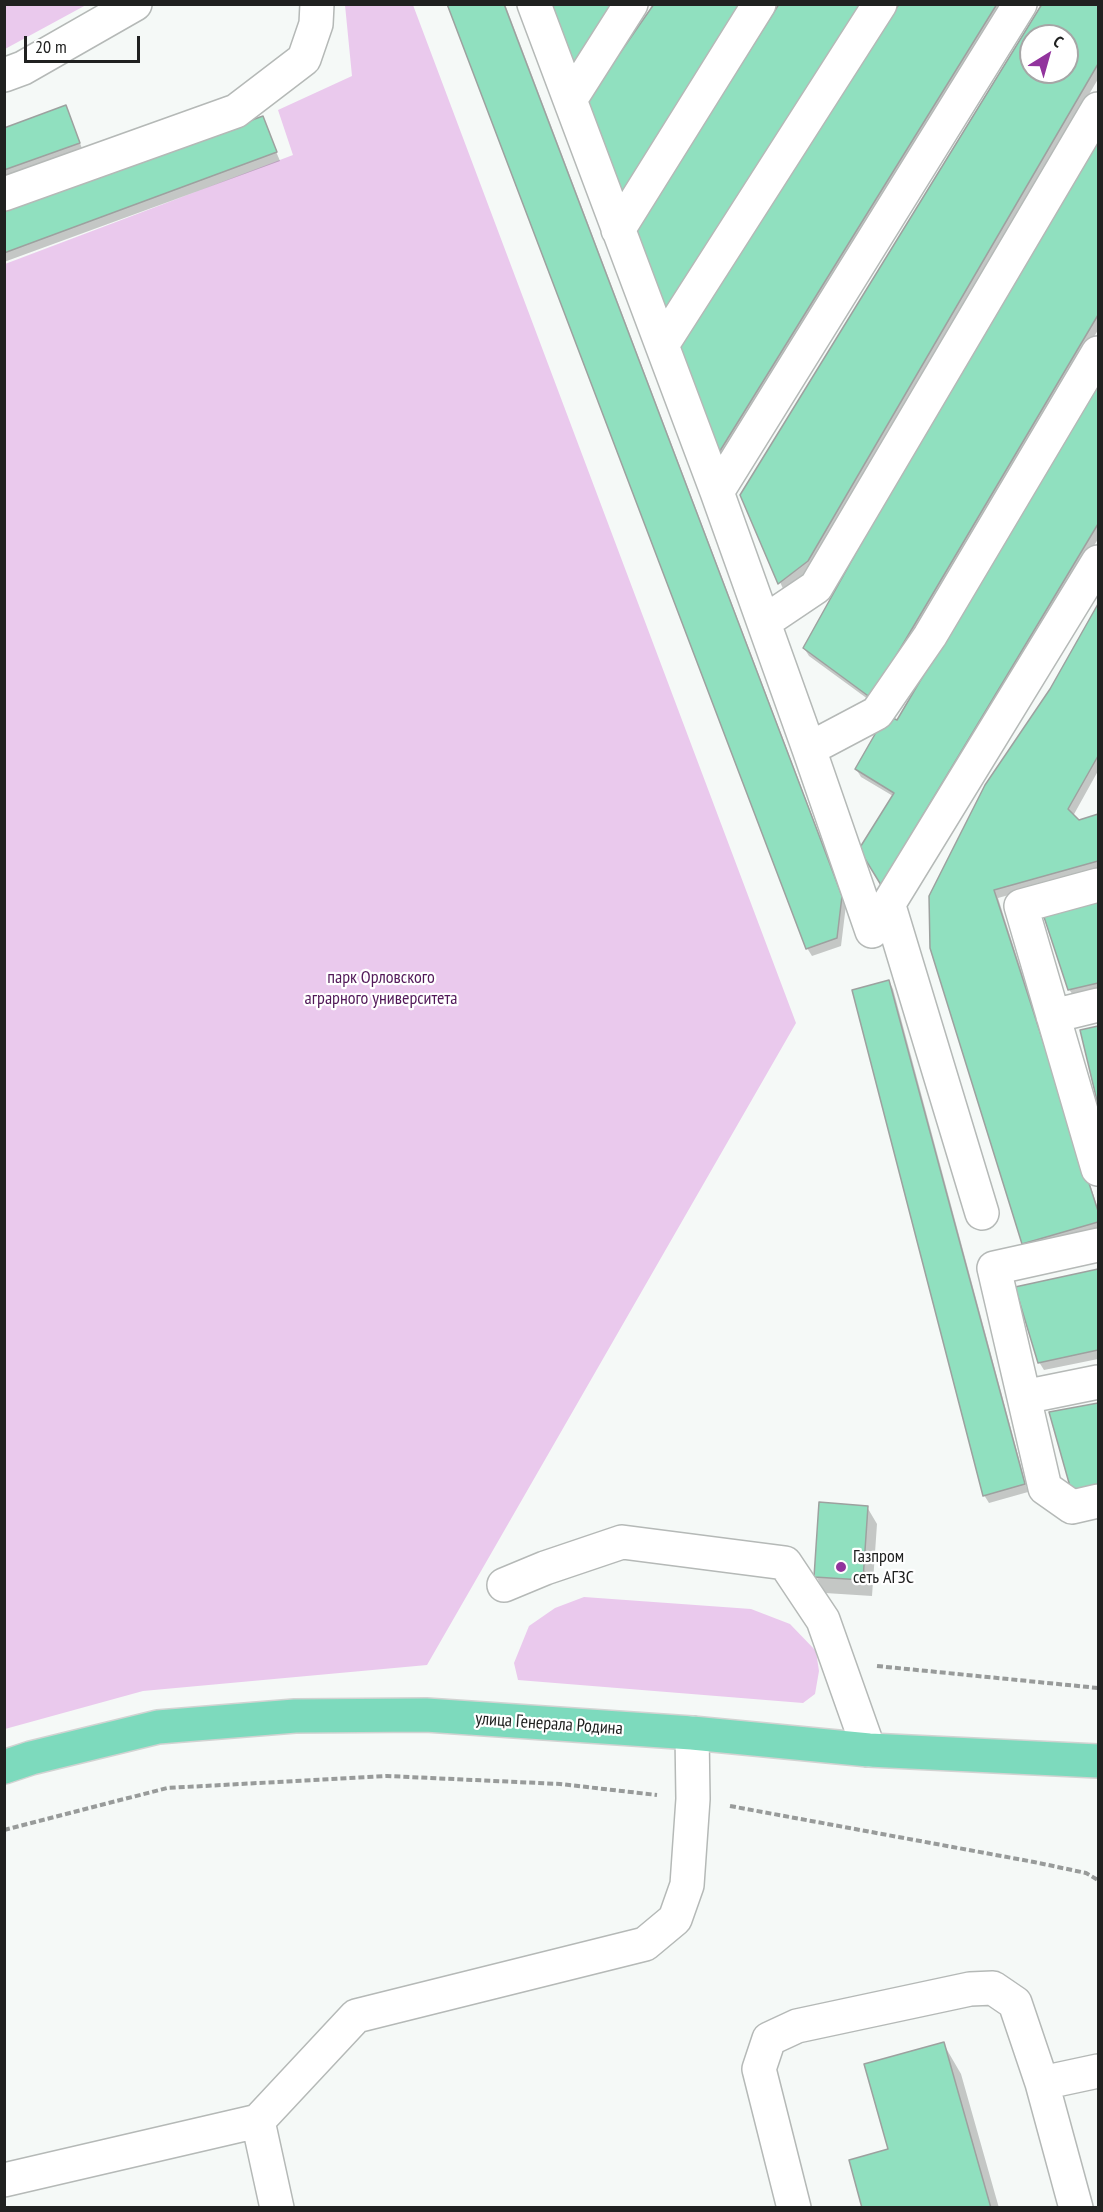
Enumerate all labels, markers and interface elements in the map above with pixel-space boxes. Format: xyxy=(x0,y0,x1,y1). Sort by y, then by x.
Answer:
scale bar xyxy=(27,24,142,62)
north arrow xyxy=(1019,24,1079,84)
text: С xyxy=(1050,31,1068,51)
text: 20 m xyxy=(35,35,67,58)
park label: парк Орловского аграрного университета xyxy=(305,967,457,1010)
place label: Газпром сеть АГЗС xyxy=(853,1546,914,1588)
marker: Газпром сеть АГЗС xyxy=(834,1560,848,1574)
street label: улица Генерала Родина xyxy=(475,1708,623,1740)

